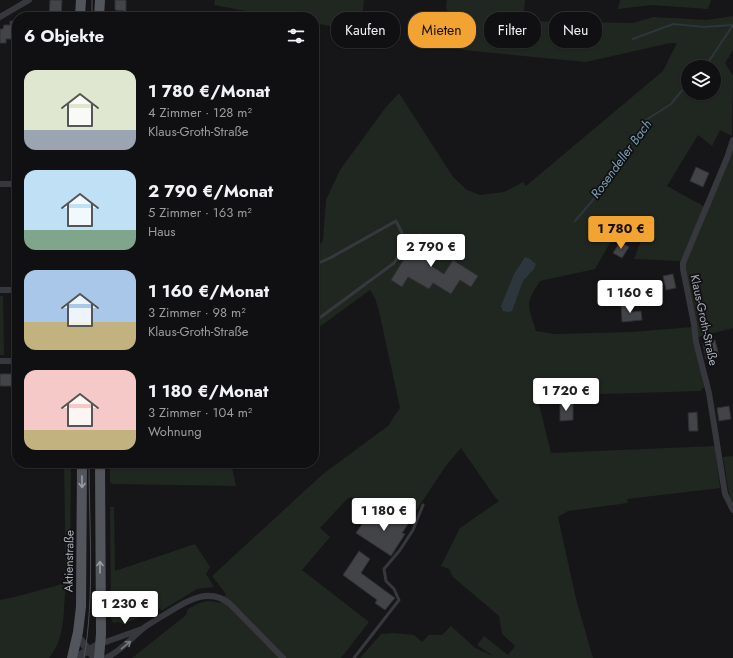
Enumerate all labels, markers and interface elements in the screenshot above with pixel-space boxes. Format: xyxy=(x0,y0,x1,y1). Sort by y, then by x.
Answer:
chip: Kaufen xyxy=(331,12,400,48)
chip: Mieten xyxy=(408,12,476,48)
chip: Filter xyxy=(484,12,541,48)
chip: Neu xyxy=(549,12,602,48)
text: 6 Objekte xyxy=(24,24,104,48)
icon: filters xyxy=(285,25,307,47)
map controls xyxy=(681,60,721,100)
button: layers xyxy=(681,60,721,100)
text: 1 780 €/Monat xyxy=(148,79,270,103)
icon: home xyxy=(56,86,104,134)
text: 4 Zimmer · 128 m² xyxy=(148,103,252,122)
water label: Rosendeller Bach xyxy=(586,115,656,202)
text: Klaus-Groth-Straße xyxy=(148,122,249,141)
text: 2 790 €/Monat xyxy=(148,179,273,203)
icon: home xyxy=(56,186,104,234)
text: 5 Zimmer · 163 m² xyxy=(148,203,252,222)
pin: 1 780 € xyxy=(584,216,658,250)
text: 1 780 € xyxy=(597,219,645,238)
text: Haus xyxy=(148,222,176,241)
pin: 2 790 € xyxy=(394,234,468,268)
text: 2 790 € xyxy=(406,237,456,256)
street label: Klaus-Groth-Straße xyxy=(686,273,722,367)
text: 1 160 €/Monat xyxy=(148,279,269,303)
pin: 1 160 € xyxy=(593,280,667,314)
text: 1 160 € xyxy=(607,283,653,302)
icon: home xyxy=(56,286,104,334)
text: 3 Zimmer · 98 m² xyxy=(148,303,246,322)
text: Klaus-Groth-Straße xyxy=(148,322,249,341)
pin: 1 720 € xyxy=(529,378,603,412)
text: 1 180 €/Monat xyxy=(148,379,268,403)
text: 1 720 € xyxy=(542,381,590,400)
icon: home xyxy=(56,386,104,434)
text: 3 Zimmer · 104 m² xyxy=(148,403,252,422)
text: Wohnung xyxy=(148,422,202,441)
one-way arrow xyxy=(78,475,86,488)
pin: 1 180 € xyxy=(347,498,421,532)
text: 1 180 € xyxy=(361,501,407,520)
street label: Aktienstraße xyxy=(59,530,79,592)
one-way arrow xyxy=(96,561,104,574)
pin: 1 230 € xyxy=(88,591,162,625)
text: 1 230 € xyxy=(101,594,149,613)
one-way arrow xyxy=(121,640,132,649)

